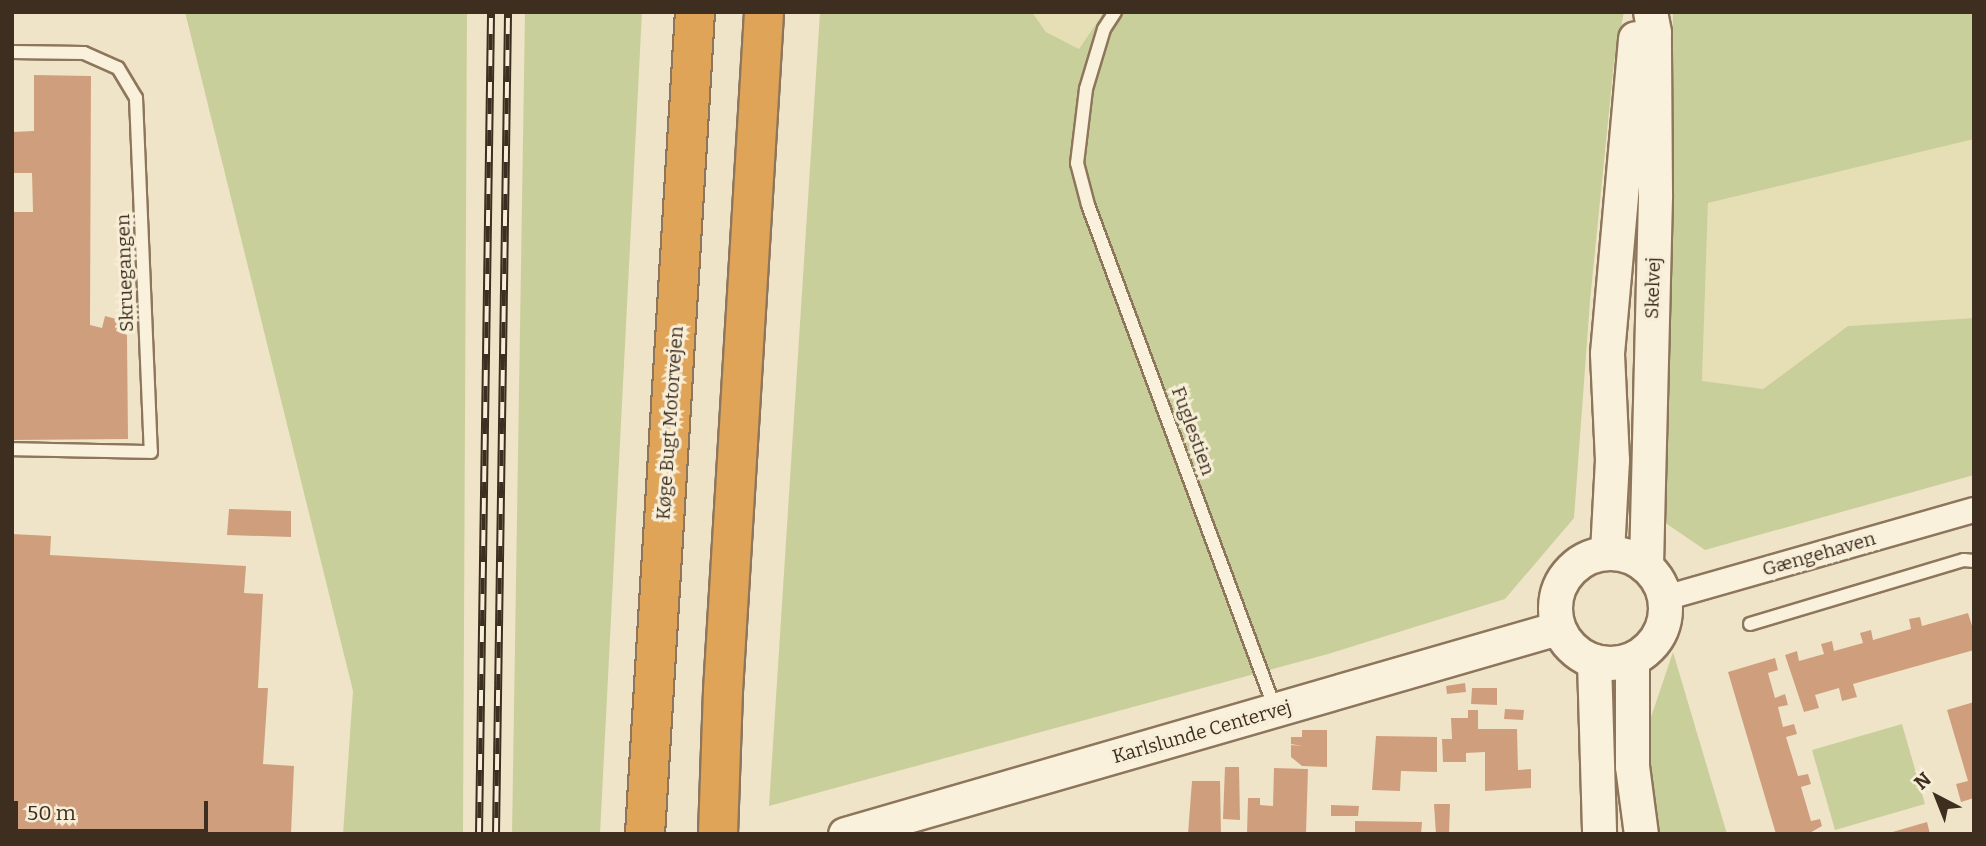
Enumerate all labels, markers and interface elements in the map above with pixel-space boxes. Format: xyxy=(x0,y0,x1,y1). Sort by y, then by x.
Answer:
street label: Skruegangen xyxy=(112,214,138,332)
street label: Skelvej xyxy=(1641,257,1665,319)
street label: Køge Bugt Motorvejen xyxy=(652,325,688,521)
street label: Fuglestien xyxy=(1166,384,1220,478)
street label: Gængehaven xyxy=(1760,527,1878,581)
street label: Karlslunde Centervej xyxy=(1110,696,1294,768)
north arrow xyxy=(1902,762,1972,832)
text: N xyxy=(1909,768,1936,794)
scale bar xyxy=(18,786,212,830)
text: 50 m xyxy=(27,800,76,826)

